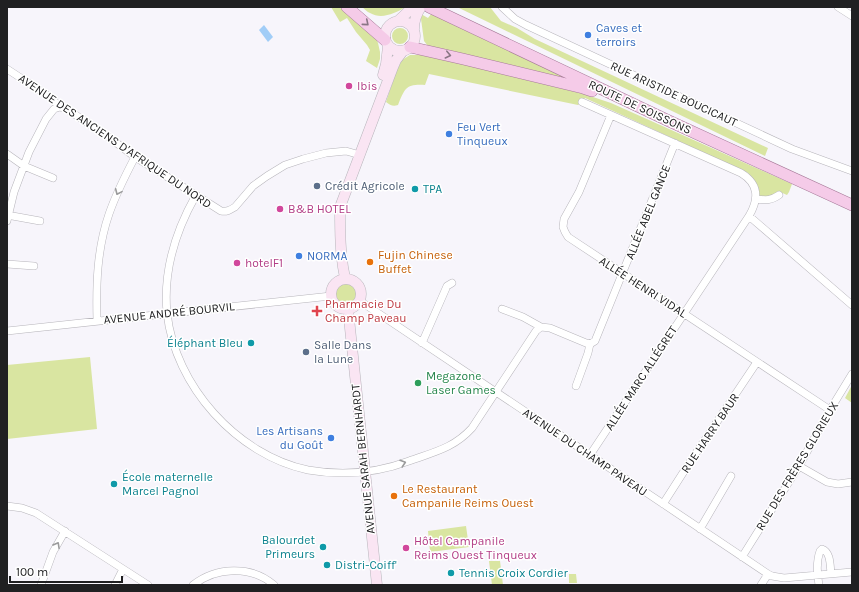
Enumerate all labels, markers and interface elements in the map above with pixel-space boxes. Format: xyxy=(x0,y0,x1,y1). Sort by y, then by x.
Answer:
one-way arrow xyxy=(362,19,369,26)
place label: Caves et terroirs xyxy=(596,21,642,49)
marker: Caves et terroirs xyxy=(583,30,593,40)
one-way arrow xyxy=(445,51,451,59)
street label: RUE ARISTIDE BOUCICAUT xyxy=(608,58,740,130)
street label: AVENUE DES ANCIENS D'AFRIQUE DU NORD xyxy=(16,71,214,211)
street label: ROUTE DE SOISSONS xyxy=(586,77,694,137)
place label: Ibis xyxy=(357,79,377,93)
marker: Ibis xyxy=(344,81,354,91)
place label: Feu Vert Tinqueux xyxy=(457,120,508,148)
marker: Feu Vert Tinqueux xyxy=(444,129,454,139)
street label: ALLÉE ABEL GANCE xyxy=(622,162,673,261)
place label: Crédit Agricole xyxy=(325,179,405,193)
marker: Crédit Agricole xyxy=(312,181,322,191)
place label: TPA xyxy=(423,182,442,196)
marker: TPA xyxy=(410,184,420,194)
one-way arrow xyxy=(114,189,122,196)
place label: B&B HOTEL xyxy=(288,202,351,216)
marker: B&B HOTEL xyxy=(275,204,285,214)
place label: Fujin Chinese Buffet xyxy=(378,248,453,276)
place label: NORMA xyxy=(307,249,347,263)
marker: NORMA xyxy=(294,251,304,261)
street label: ALLÉE HENRI VIDAL xyxy=(597,253,690,321)
place label: hotelF1 xyxy=(245,256,283,270)
marker: Fujin Chinese Buffet xyxy=(365,257,375,267)
marker: hotelF1 xyxy=(232,258,242,268)
place label: Pharmacie Du Champ Paveau xyxy=(325,297,407,325)
street label: AVENUE ANDRÉ BOURVIL xyxy=(103,298,236,327)
marker: Pharmacie Du Champ Paveau xyxy=(312,306,322,316)
street label: ALLÉE MARC ALLÉGRET xyxy=(601,323,680,433)
place label: Éléphant Bleu xyxy=(167,335,243,350)
marker: Éléphant Bleu xyxy=(246,338,256,348)
place label: Salle Dans la Lune xyxy=(314,338,372,366)
marker: Salle Dans la Lune xyxy=(301,347,311,357)
place label: Megazone Laser Games xyxy=(426,369,496,397)
marker: Megazone Laser Games xyxy=(413,378,423,388)
street label: AVENUE SARAH BERNHARDT xyxy=(348,383,378,535)
street label: RUE HARRY BAUR xyxy=(678,390,742,476)
street label: RUE DES FRÈRES GLORIEUX xyxy=(752,398,841,533)
street label: AVENUE DU CHAMP PAVEAU xyxy=(520,405,650,499)
place label: Les Artisans du Goût xyxy=(256,424,323,452)
marker: Les Artisans du Goût xyxy=(326,433,336,443)
one-way arrow xyxy=(399,460,406,468)
place label: École maternelle Marcel Pagnol xyxy=(122,469,213,498)
marker: École maternelle Marcel Pagnol xyxy=(109,479,119,489)
place label: Le Restaurant Campanile Reims Ouest xyxy=(402,482,534,510)
marker: Le Restaurant Campanile Reims Ouest xyxy=(389,491,399,501)
place label: Balourdet Primeurs xyxy=(262,533,315,561)
place label: Hôtel Campanile Reims Ouest Tinqueux xyxy=(414,534,537,562)
one-way arrow xyxy=(53,542,60,549)
marker: Balourdet Primeurs xyxy=(318,542,328,552)
marker: Hôtel Campanile Reims Ouest Tinqueux xyxy=(401,543,411,553)
scale bar xyxy=(10,558,122,584)
place label: Distri-Coiff' xyxy=(335,558,397,572)
marker: Distri-Coiff' xyxy=(322,560,332,570)
text: 100 m xyxy=(16,565,48,579)
place label: Tennis Croix Cordier xyxy=(459,566,568,580)
marker: Tennis Croix Cordier xyxy=(446,568,456,578)

